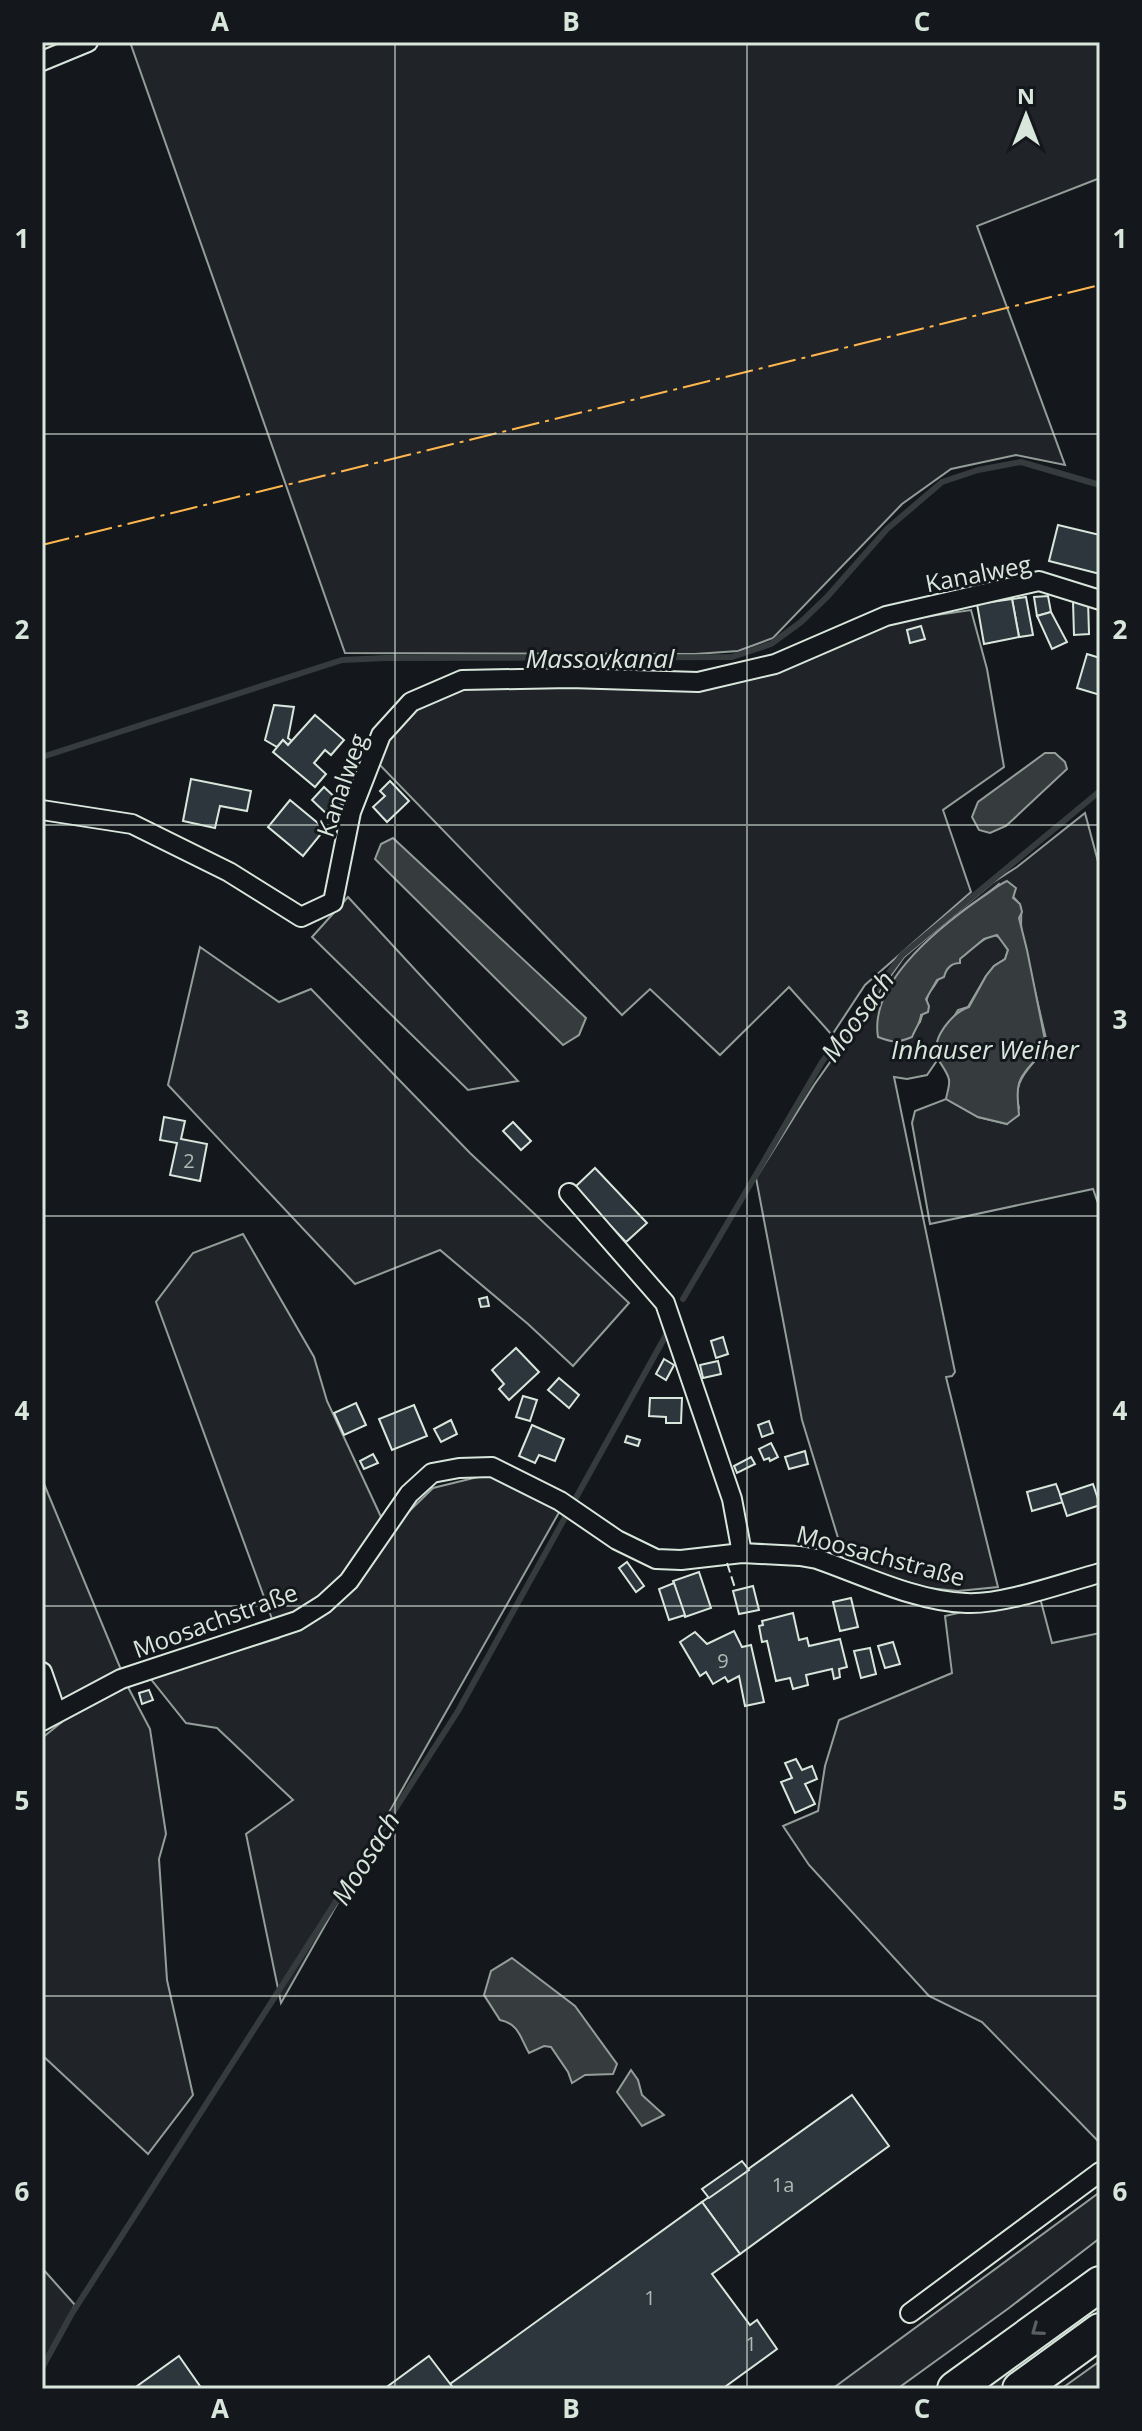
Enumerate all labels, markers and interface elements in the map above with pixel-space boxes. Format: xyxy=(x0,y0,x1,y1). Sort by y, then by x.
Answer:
text: A xyxy=(211,3,229,39)
text: B xyxy=(562,3,580,39)
text: C xyxy=(914,3,930,39)
north arrow xyxy=(986,76,1066,156)
text: N xyxy=(1017,80,1035,110)
text: 1 xyxy=(15,220,29,256)
text: 1 xyxy=(1113,220,1127,256)
street label: Kanalweg xyxy=(922,547,1034,599)
text: 2 xyxy=(15,611,30,647)
text: 2 xyxy=(1113,611,1128,647)
water label: Massovkanal xyxy=(525,640,676,676)
street label: Kanalweg xyxy=(308,729,374,841)
water label: Moosach xyxy=(812,963,902,1069)
text: 3 xyxy=(15,1001,29,1037)
text: 3 xyxy=(1113,1001,1127,1037)
water label: Inhauser Weiher xyxy=(891,1031,1081,1067)
house number: 2 xyxy=(183,1147,195,1174)
text: 4 xyxy=(15,1392,30,1428)
text: 4 xyxy=(1113,1392,1128,1428)
street label: Moosachstraße xyxy=(793,1517,969,1593)
street label: Moosachstraße xyxy=(128,1575,302,1665)
house number: 9 xyxy=(717,1647,729,1674)
text: 5 xyxy=(15,1782,29,1818)
text: 5 xyxy=(1113,1782,1127,1818)
water label: Moosach xyxy=(322,1804,408,1912)
house number: 1a xyxy=(772,2171,794,2198)
text: 6 xyxy=(15,2173,30,2209)
text: 6 xyxy=(1113,2173,1128,2209)
house number: 1 xyxy=(644,2284,656,2311)
one-way arrow xyxy=(1031,2320,1045,2334)
house number: 1 xyxy=(745,2330,757,2357)
text: A xyxy=(211,2390,229,2426)
text: B xyxy=(562,2390,580,2426)
text: C xyxy=(914,2390,930,2426)

